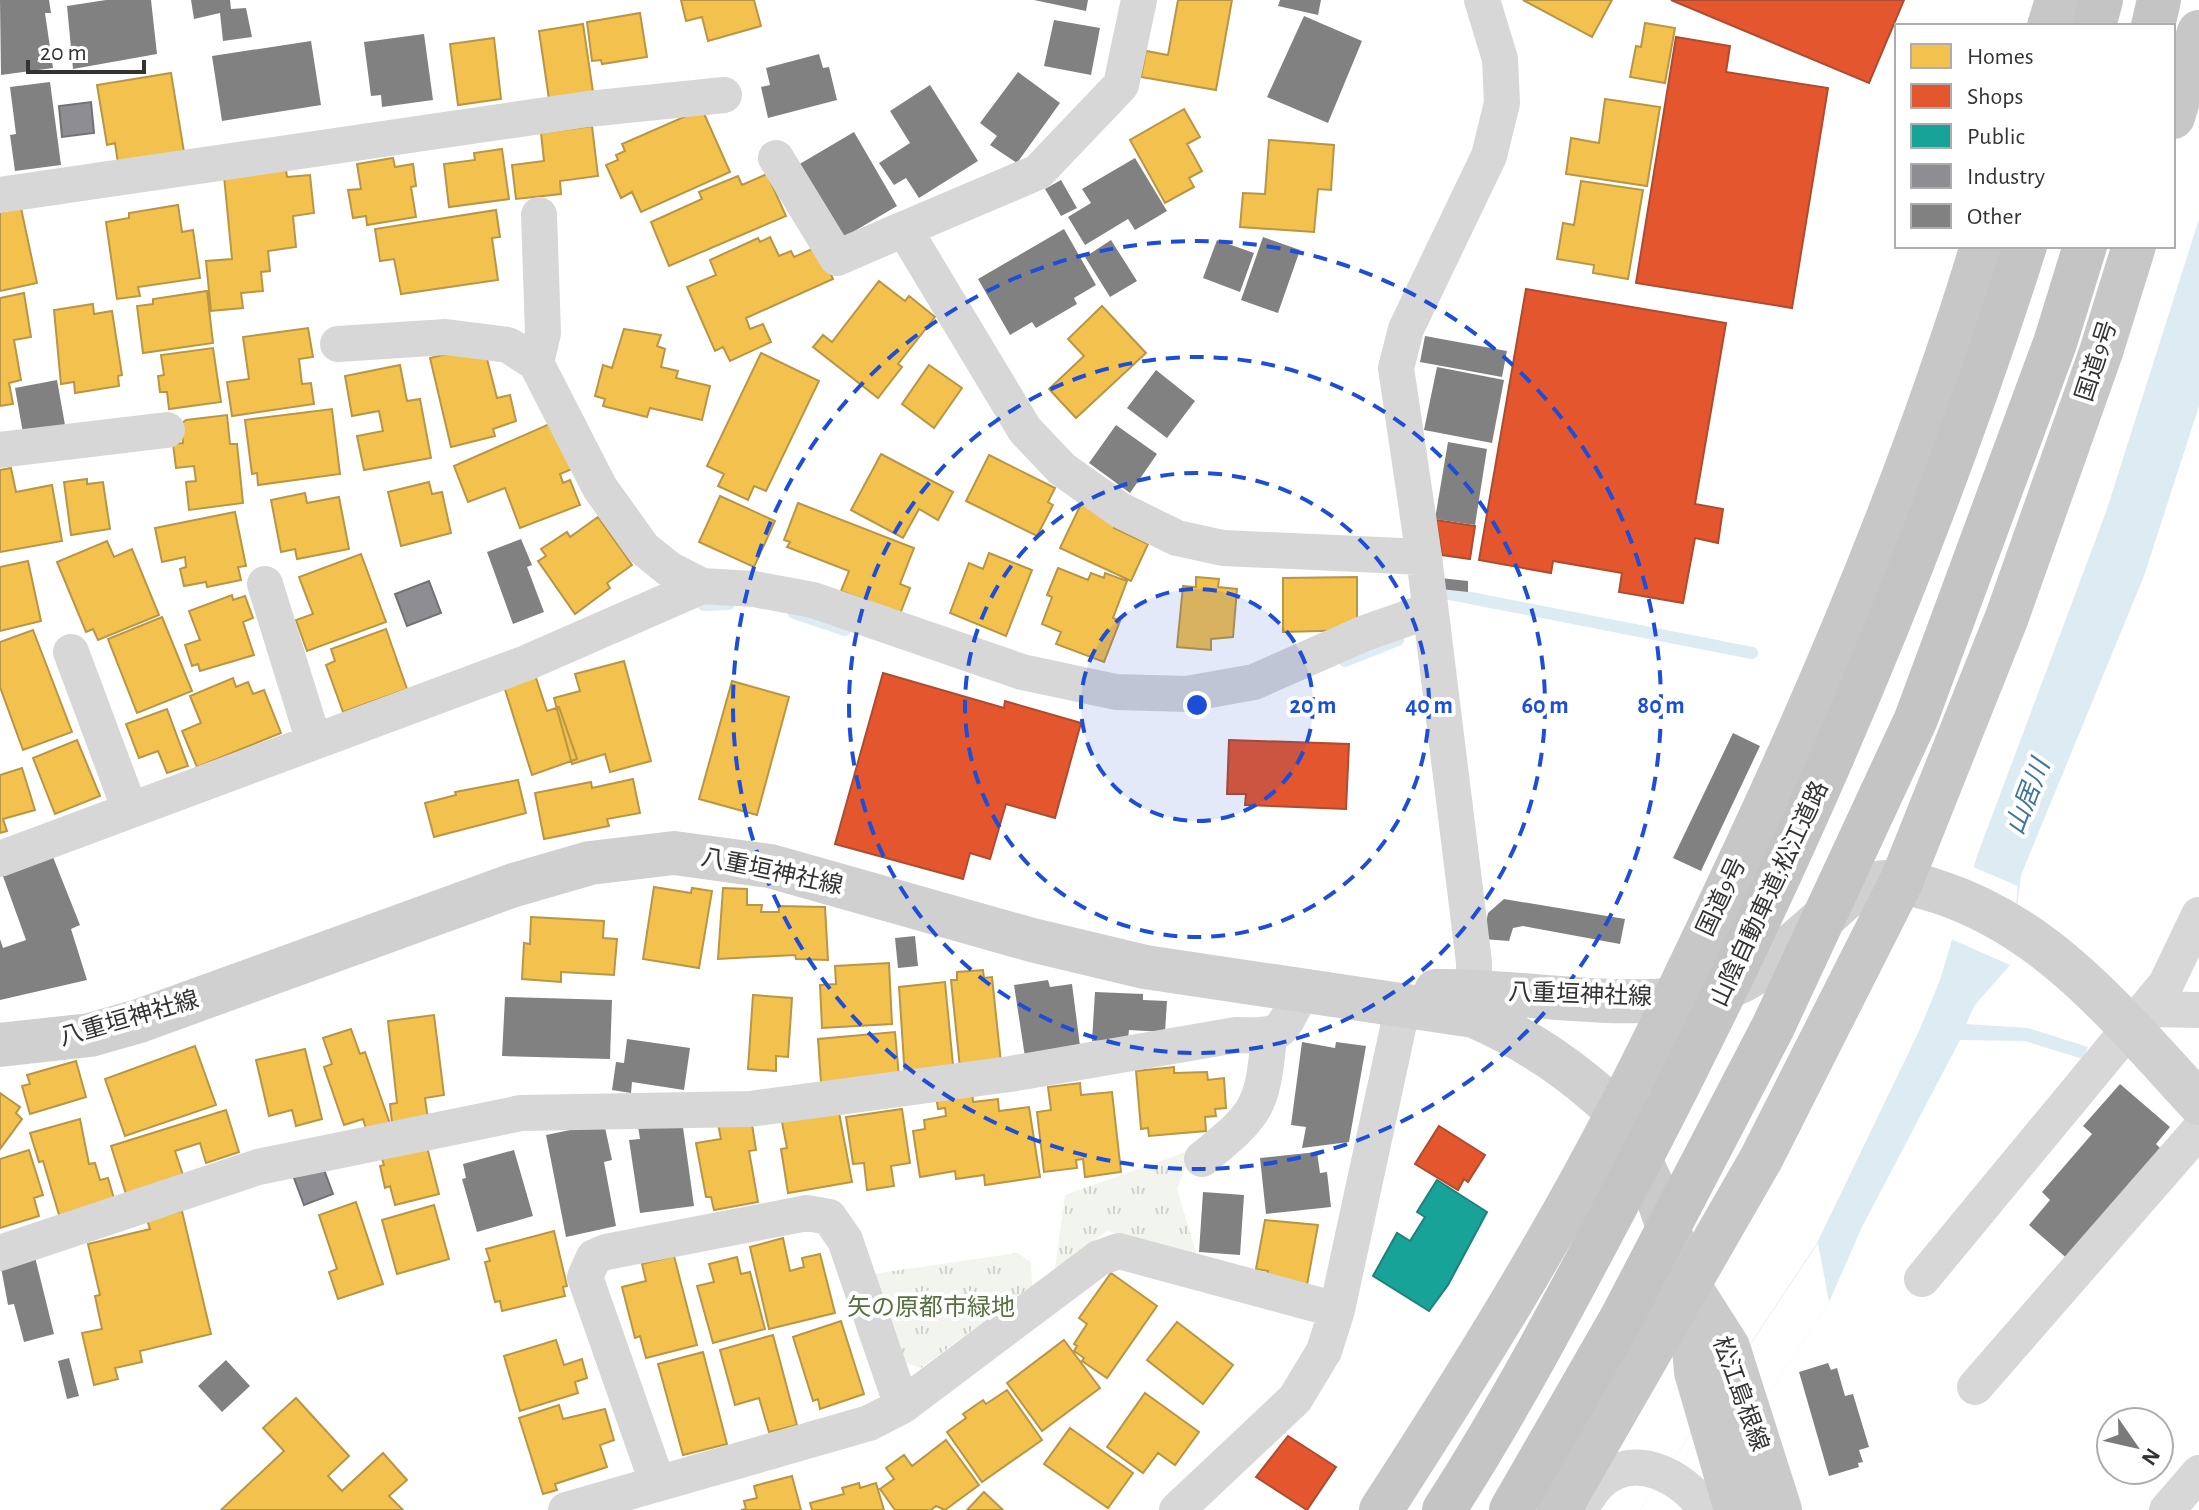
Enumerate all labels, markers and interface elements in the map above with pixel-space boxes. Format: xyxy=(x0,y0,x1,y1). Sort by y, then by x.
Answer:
scale bar xyxy=(28,24,144,74)
legend xyxy=(1895,24,2175,248)
text: 20 m xyxy=(40,41,87,65)
text: Homes xyxy=(1967,45,2034,69)
text: Shops xyxy=(1967,85,2023,109)
text: Public xyxy=(1967,125,2025,149)
text: Industry xyxy=(1967,165,2045,189)
text: Other xyxy=(1967,205,2021,229)
street label: 国道9号 xyxy=(2071,317,2121,404)
centre of rings xyxy=(1183,691,1211,719)
text: 20 m xyxy=(1290,694,1336,718)
text: 40 m xyxy=(1405,694,1453,718)
text: 60 m xyxy=(1521,694,1569,718)
text: 80 m xyxy=(1637,694,1685,718)
water label: 山居川 xyxy=(2001,753,2055,838)
street label: 山陰自動車道;松江道路 xyxy=(1705,777,1833,1010)
street label: 八重垣神社線 xyxy=(699,843,845,899)
street label: 国道9号 xyxy=(1692,853,1750,940)
street label: 八重垣神社線 xyxy=(1508,978,1652,1010)
street label: 八重垣神社線 xyxy=(56,986,202,1050)
park label: 矢の原都市緑地 xyxy=(847,1294,1015,1320)
street label: 松江島根線 xyxy=(1708,1333,1774,1454)
north arrow xyxy=(2095,1406,2175,1486)
text: N xyxy=(2137,1444,2164,1469)

